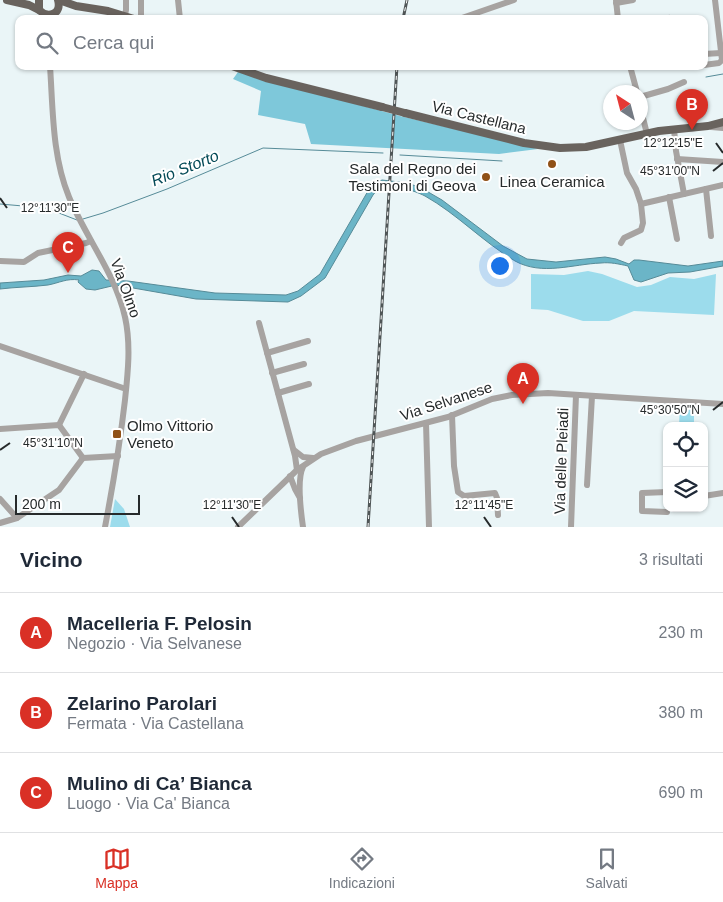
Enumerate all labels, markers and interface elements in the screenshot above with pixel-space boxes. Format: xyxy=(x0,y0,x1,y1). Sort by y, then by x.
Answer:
search box xyxy=(15,15,708,70)
icon: search xyxy=(33,29,61,57)
text: Cerca qui xyxy=(73,32,154,53)
north arrow xyxy=(603,85,648,130)
pin: B xyxy=(676,89,708,130)
street label: Via Castellana xyxy=(430,97,528,137)
text: 12°12'15"E xyxy=(643,136,703,150)
water label: Rio Storto xyxy=(149,147,221,189)
marker: Linea Ceramica xyxy=(546,158,558,170)
place label: Sala del Regno dei Testimoni di Geova xyxy=(348,160,477,194)
text: 45°31'00"N xyxy=(640,164,700,178)
marker: Sala del Regno dei Testimoni di Geova xyxy=(480,171,492,183)
place label: Linea Ceramica xyxy=(499,173,605,190)
text: 12°11'30"E xyxy=(21,201,79,215)
pin: C xyxy=(52,232,84,273)
your location xyxy=(487,253,513,279)
street label: Via Olmo xyxy=(108,256,144,320)
pin: A xyxy=(507,363,539,404)
street label: Via Selvanese xyxy=(398,378,494,424)
text: 45°30'50"N xyxy=(640,403,700,417)
street label: Via delle Pleiadi xyxy=(551,408,571,514)
place label: Olmo Vittorio Veneto xyxy=(127,417,213,451)
map controls xyxy=(663,422,708,512)
button: locate xyxy=(663,422,708,467)
marker: Olmo Vittorio Veneto xyxy=(111,428,123,440)
text: 45°31'10"N xyxy=(23,436,83,450)
button: layers xyxy=(663,467,708,512)
scale bar xyxy=(15,492,140,515)
text: 200 m xyxy=(22,496,61,512)
text: 12°11'30"E xyxy=(203,498,261,512)
text: 12°11'45"E xyxy=(455,498,513,512)
text: Vicino xyxy=(20,548,83,571)
text: 3 risultati xyxy=(639,551,703,568)
text: Macelleria F. Pelosin xyxy=(67,613,252,634)
text: A xyxy=(30,624,42,641)
text: 230 m xyxy=(659,624,703,641)
text: Negozio · Via Selvanese xyxy=(67,635,242,652)
text: Zelarino Parolari xyxy=(67,693,217,714)
text: B xyxy=(30,704,42,721)
text: 380 m xyxy=(659,704,703,721)
text: Fermata · Via Castellana xyxy=(67,715,244,732)
text: Mulino di Ca’ Bianca xyxy=(67,773,252,794)
text: C xyxy=(30,784,42,801)
text: 690 m xyxy=(659,784,703,801)
text: Luogo · Via Ca' Bianca xyxy=(67,795,230,812)
tab: Mappa xyxy=(95,845,138,891)
tab: Indicazioni xyxy=(329,845,395,891)
tab: Salvati xyxy=(586,845,628,891)

